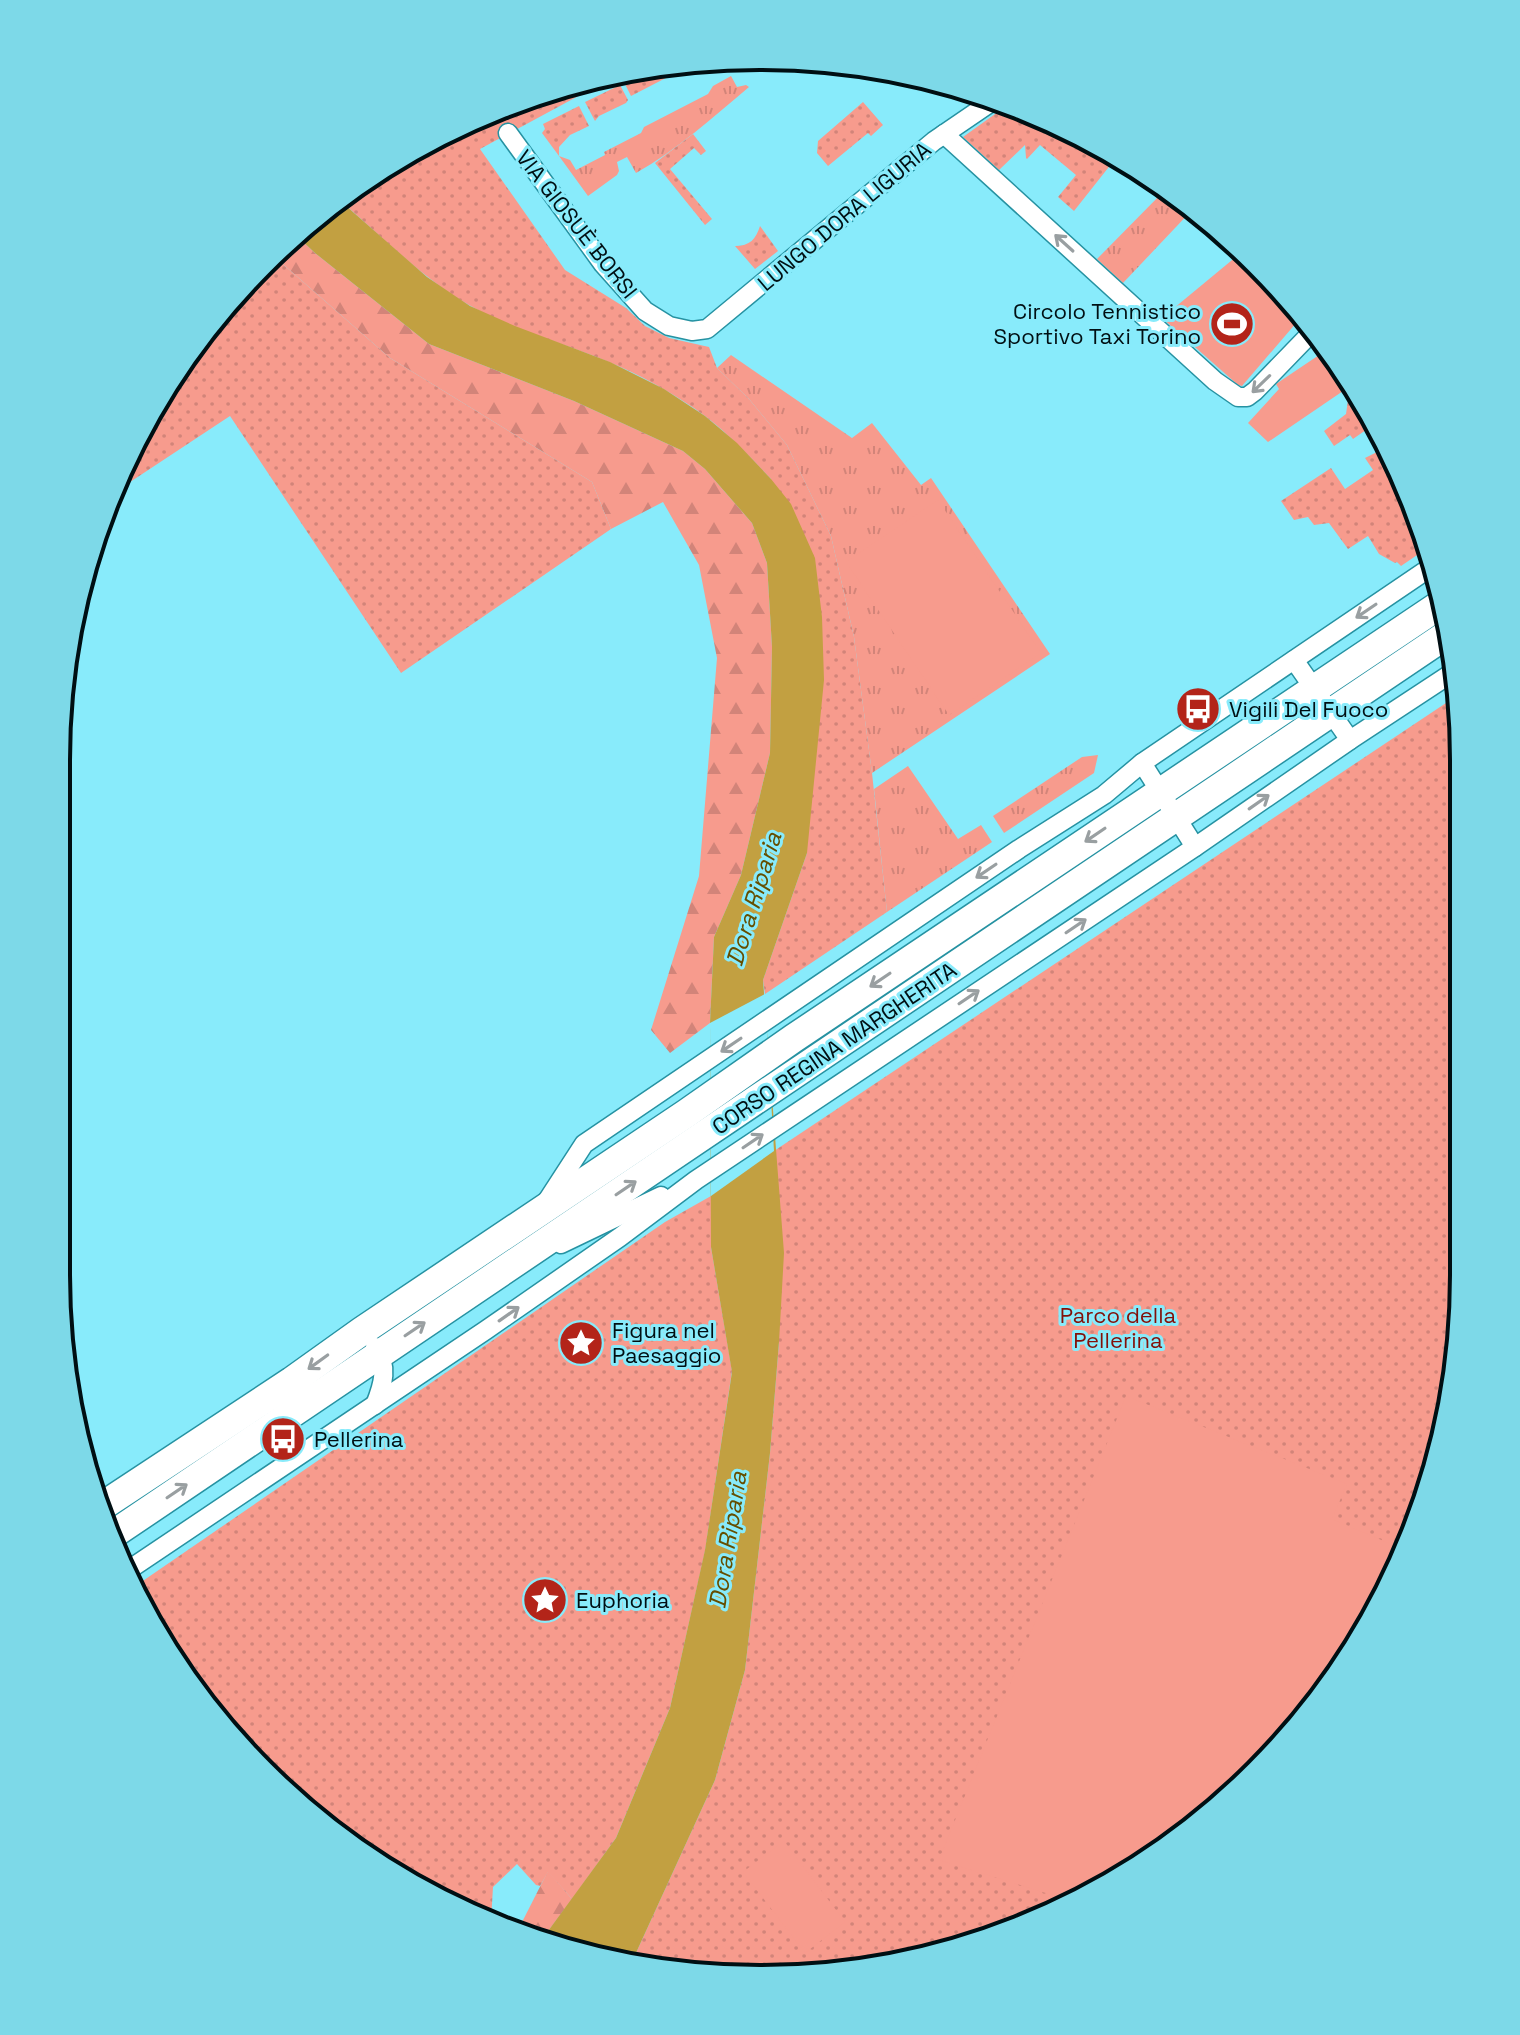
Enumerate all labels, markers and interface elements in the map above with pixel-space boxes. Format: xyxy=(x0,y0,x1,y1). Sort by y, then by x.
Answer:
street label: LUNGO DORA LIGURIA xyxy=(752,135,937,297)
street label: VIA GIOSUÈ BORSI xyxy=(510,144,644,304)
one-way arrow xyxy=(1055,235,1075,253)
place label: Circolo Tennistico Sportivo Taxi Torino xyxy=(994,297,1201,350)
sports icon: Circolo Tennistico Sportivo Taxi Torino xyxy=(1208,300,1256,348)
one-way arrow xyxy=(1252,374,1271,393)
one-way arrow xyxy=(1356,603,1378,619)
bus stop icon: Vigili Del Fuoco xyxy=(1174,685,1222,733)
place label: Vigili Del Fuoco xyxy=(1229,695,1388,723)
one-way arrow xyxy=(1247,794,1270,810)
one-way arrow xyxy=(1085,827,1107,843)
water label: Dora Riparia xyxy=(718,828,789,970)
one-way arrow xyxy=(975,863,998,879)
one-way arrow xyxy=(1064,917,1087,933)
street label: CORSO REGINA MARGHERITA xyxy=(706,955,962,1140)
one-way arrow xyxy=(869,972,891,989)
one-way arrow xyxy=(957,989,979,1005)
one-way arrow xyxy=(720,1037,742,1053)
one-way arrow xyxy=(742,1133,764,1149)
one-way arrow xyxy=(614,1180,636,1196)
park label: Parco della Pellerina xyxy=(1060,1301,1177,1354)
one-way arrow xyxy=(498,1306,520,1322)
place label: Figura nel Paesaggio xyxy=(612,1316,721,1369)
place icon: Figura nel Paesaggio xyxy=(557,1319,605,1367)
one-way arrow xyxy=(404,1321,426,1338)
one-way arrow xyxy=(308,1354,330,1370)
bus stop icon: Pellerina xyxy=(259,1415,307,1463)
place label: Pellerina xyxy=(314,1425,404,1453)
water label: Dora Riparia xyxy=(701,1469,754,1611)
one-way arrow xyxy=(165,1483,187,1499)
place icon: Euphoria xyxy=(521,1576,569,1624)
place label: Euphoria xyxy=(576,1586,670,1614)

